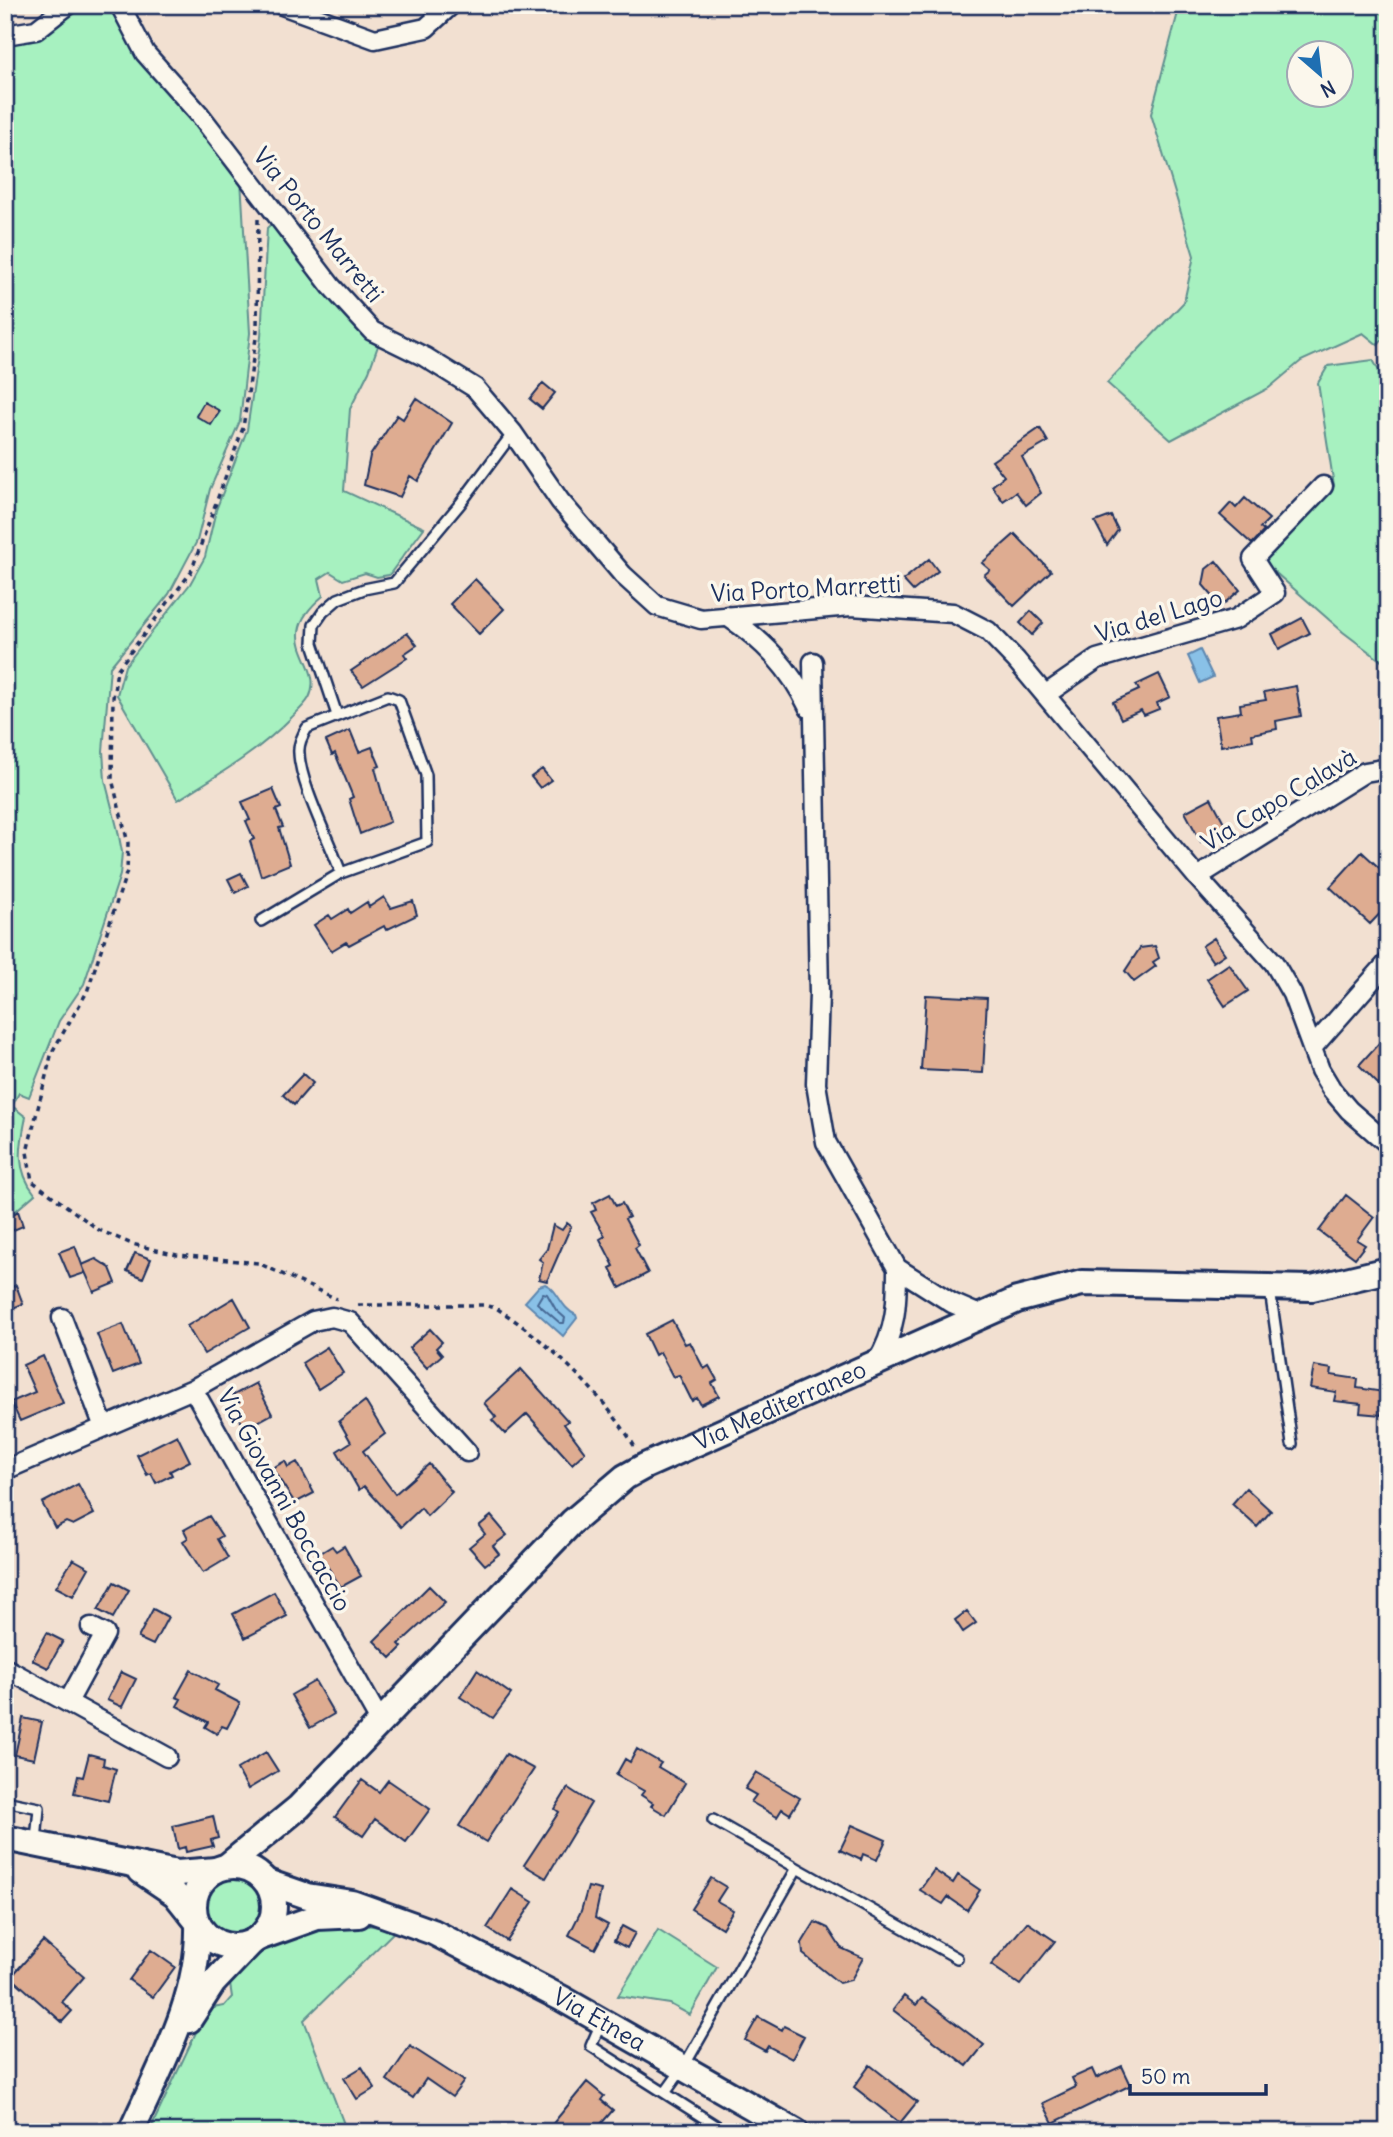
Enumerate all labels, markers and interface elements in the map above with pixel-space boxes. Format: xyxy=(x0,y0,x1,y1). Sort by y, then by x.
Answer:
north arrow xyxy=(1284,38,1354,108)
text: N xyxy=(1317,75,1339,103)
street label: Via Porto Marretti xyxy=(247,141,390,308)
street label: Via Porto Marretti xyxy=(710,568,902,608)
street label: Via del Lago xyxy=(1092,582,1226,649)
street label: Via Capo Calavà xyxy=(1196,741,1361,857)
street label: Via Mediterraneo xyxy=(689,1353,871,1456)
street label: Via Giovanni Boccaccio xyxy=(211,1383,359,1616)
street label: Via Etnea xyxy=(548,1981,652,2057)
scale bar xyxy=(1130,2053,1267,2097)
text: 50 m xyxy=(1141,2063,1190,2090)

